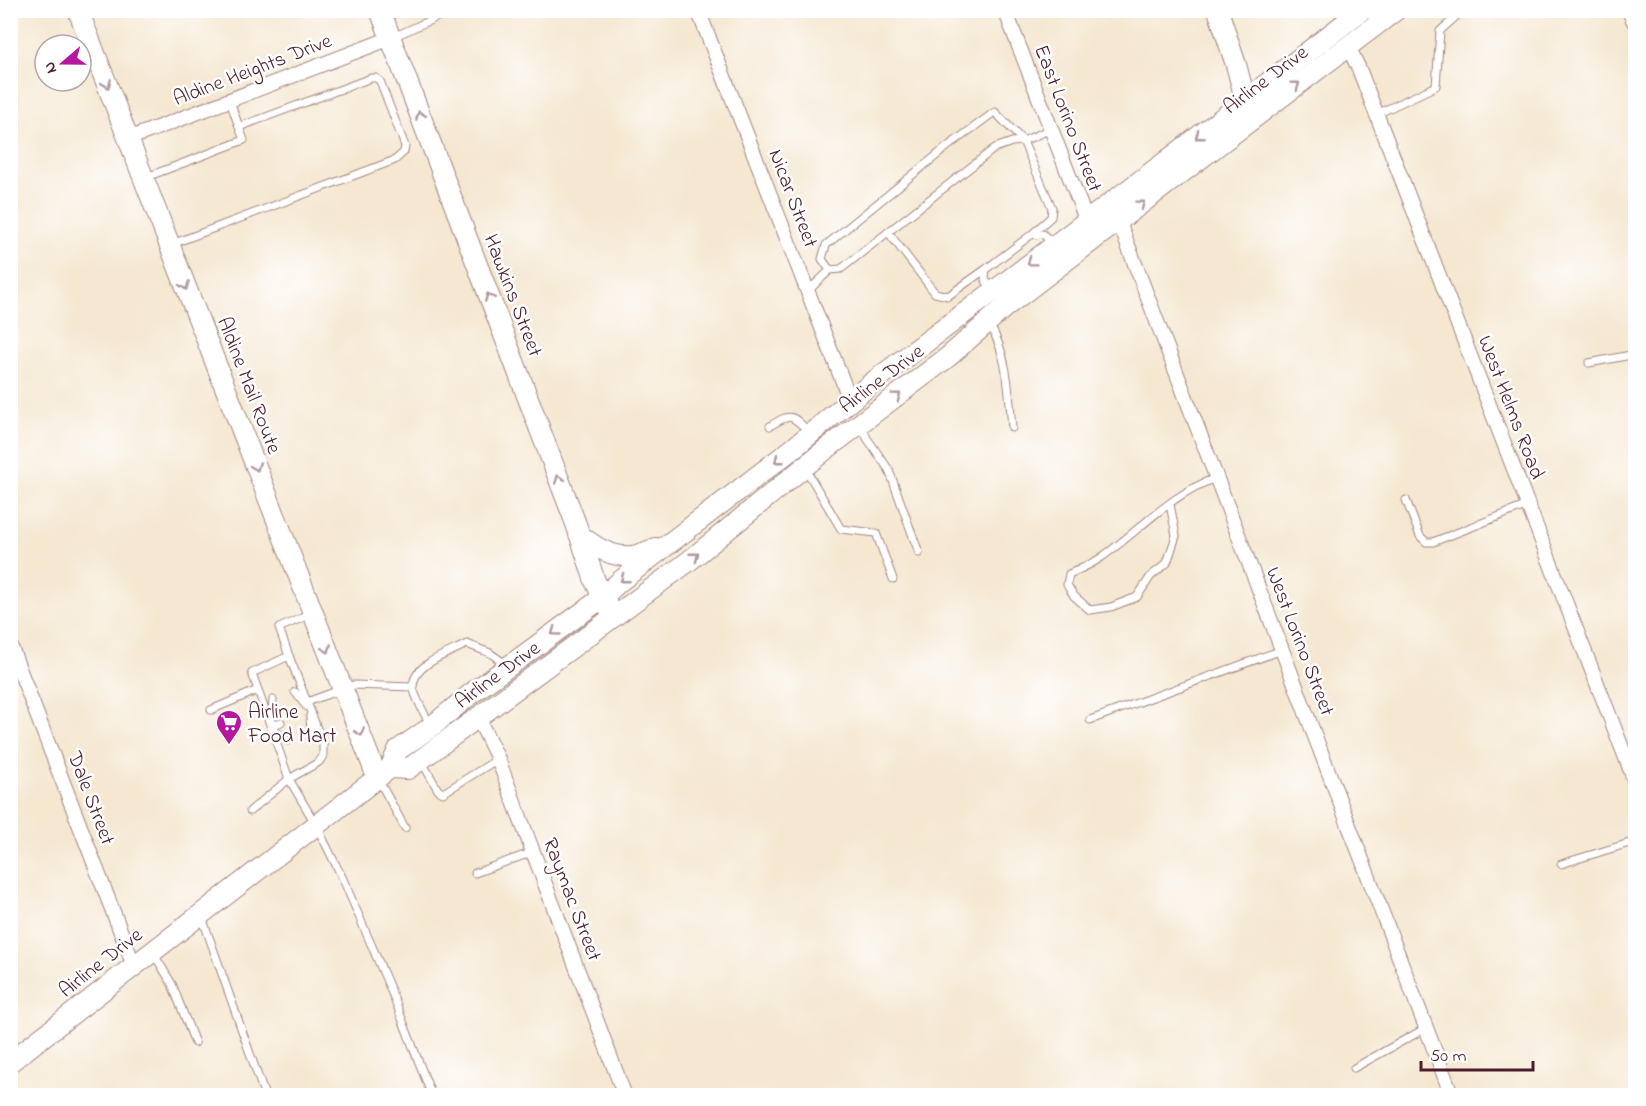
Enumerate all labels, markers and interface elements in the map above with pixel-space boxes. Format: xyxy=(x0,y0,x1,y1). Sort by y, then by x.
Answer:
street label: Aldine Heights Drive xyxy=(169,27,338,117)
north arrow xyxy=(33,33,93,93)
street label: Airline Drive xyxy=(1217,38,1315,122)
street label: East Lorino Street xyxy=(1025,41,1109,197)
text: N xyxy=(38,58,64,77)
one-way arrow xyxy=(100,78,112,89)
one-way arrow xyxy=(1290,82,1301,93)
one-way arrow xyxy=(414,110,427,120)
one-way arrow xyxy=(1195,128,1206,139)
street label: Nicar Street xyxy=(760,145,825,252)
one-way arrow xyxy=(1135,200,1146,211)
street label: Hawkins Street xyxy=(475,230,549,361)
one-way arrow xyxy=(1027,255,1038,266)
one-way arrow xyxy=(178,280,191,290)
one-way arrow xyxy=(484,292,496,303)
street label: Aldine Mail Route xyxy=(208,313,288,459)
street label: West Helms Road xyxy=(1469,332,1551,484)
street label: Airline Drive xyxy=(833,337,931,421)
one-way arrow xyxy=(890,392,901,403)
one-way arrow xyxy=(774,452,785,463)
one-way arrow xyxy=(249,461,261,472)
one-way arrow xyxy=(553,474,566,485)
one-way arrow xyxy=(688,553,699,564)
street label: West Lorino Street xyxy=(1257,563,1341,720)
one-way arrow xyxy=(620,572,631,583)
one-way arrow xyxy=(551,625,562,636)
street label: Airline Drive xyxy=(449,634,548,717)
one-way arrow xyxy=(320,643,332,654)
place label: Airline Food Mart xyxy=(247,698,336,752)
supermarket icon: Airline Food Mart xyxy=(214,708,244,746)
one-way arrow xyxy=(352,727,365,737)
street label: Dale Street xyxy=(58,747,122,850)
street label: Raymac Street xyxy=(532,834,608,966)
street label: Airline Drive xyxy=(53,921,150,1006)
scale bar xyxy=(1421,1034,1534,1072)
text: 50 m xyxy=(1430,1044,1467,1070)

